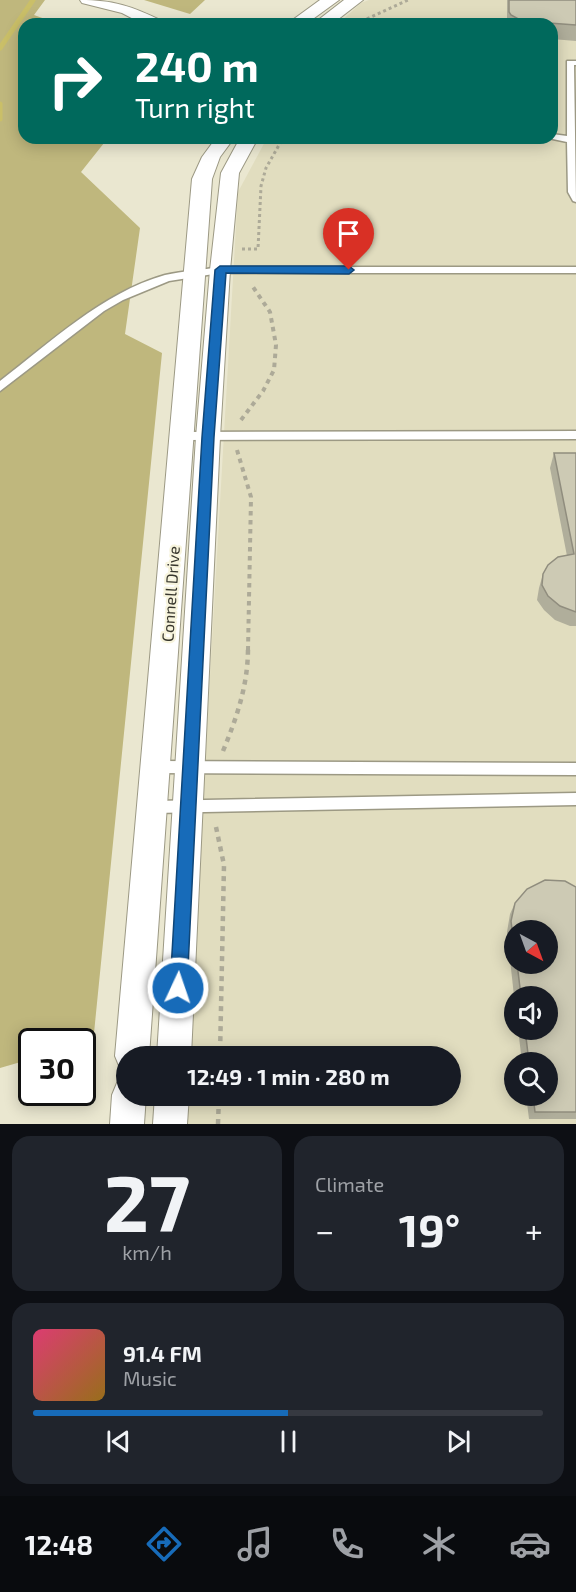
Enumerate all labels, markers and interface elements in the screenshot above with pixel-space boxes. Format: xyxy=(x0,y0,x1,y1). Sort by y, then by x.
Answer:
text: 240 m xyxy=(135,40,259,90)
icon: right xyxy=(36,42,114,120)
text: Turn right xyxy=(135,91,255,123)
pin xyxy=(323,208,374,270)
icon: arrive xyxy=(332,217,365,250)
street label: Connell Drive xyxy=(157,545,183,643)
north arrow xyxy=(504,920,558,974)
map controls xyxy=(504,920,558,1106)
position arrow xyxy=(146,956,210,1020)
button: sound xyxy=(504,986,558,1040)
speed limit sign: 30 xyxy=(18,1028,96,1106)
button: search xyxy=(504,1052,558,1106)
text: 12:49 · 1 min · 280 m xyxy=(187,1063,390,1089)
text: 27 xyxy=(104,1154,190,1248)
text: Climate xyxy=(315,1172,384,1196)
text: 19° xyxy=(399,1202,460,1256)
text: − xyxy=(315,1210,334,1250)
text: + xyxy=(525,1210,543,1250)
text: km/h xyxy=(122,1240,172,1264)
text: 91.4 FM xyxy=(123,1340,202,1366)
text: Music xyxy=(123,1366,177,1390)
icon: previous xyxy=(102,1425,135,1458)
icon: pause xyxy=(272,1425,305,1458)
icon: next xyxy=(442,1425,475,1458)
icon: directions xyxy=(143,1523,185,1565)
icon: music xyxy=(234,1523,276,1565)
icon: phone xyxy=(326,1523,368,1565)
icon: climate xyxy=(418,1523,460,1565)
icon: car xyxy=(509,1523,551,1565)
text: 12:48 xyxy=(25,1528,93,1560)

